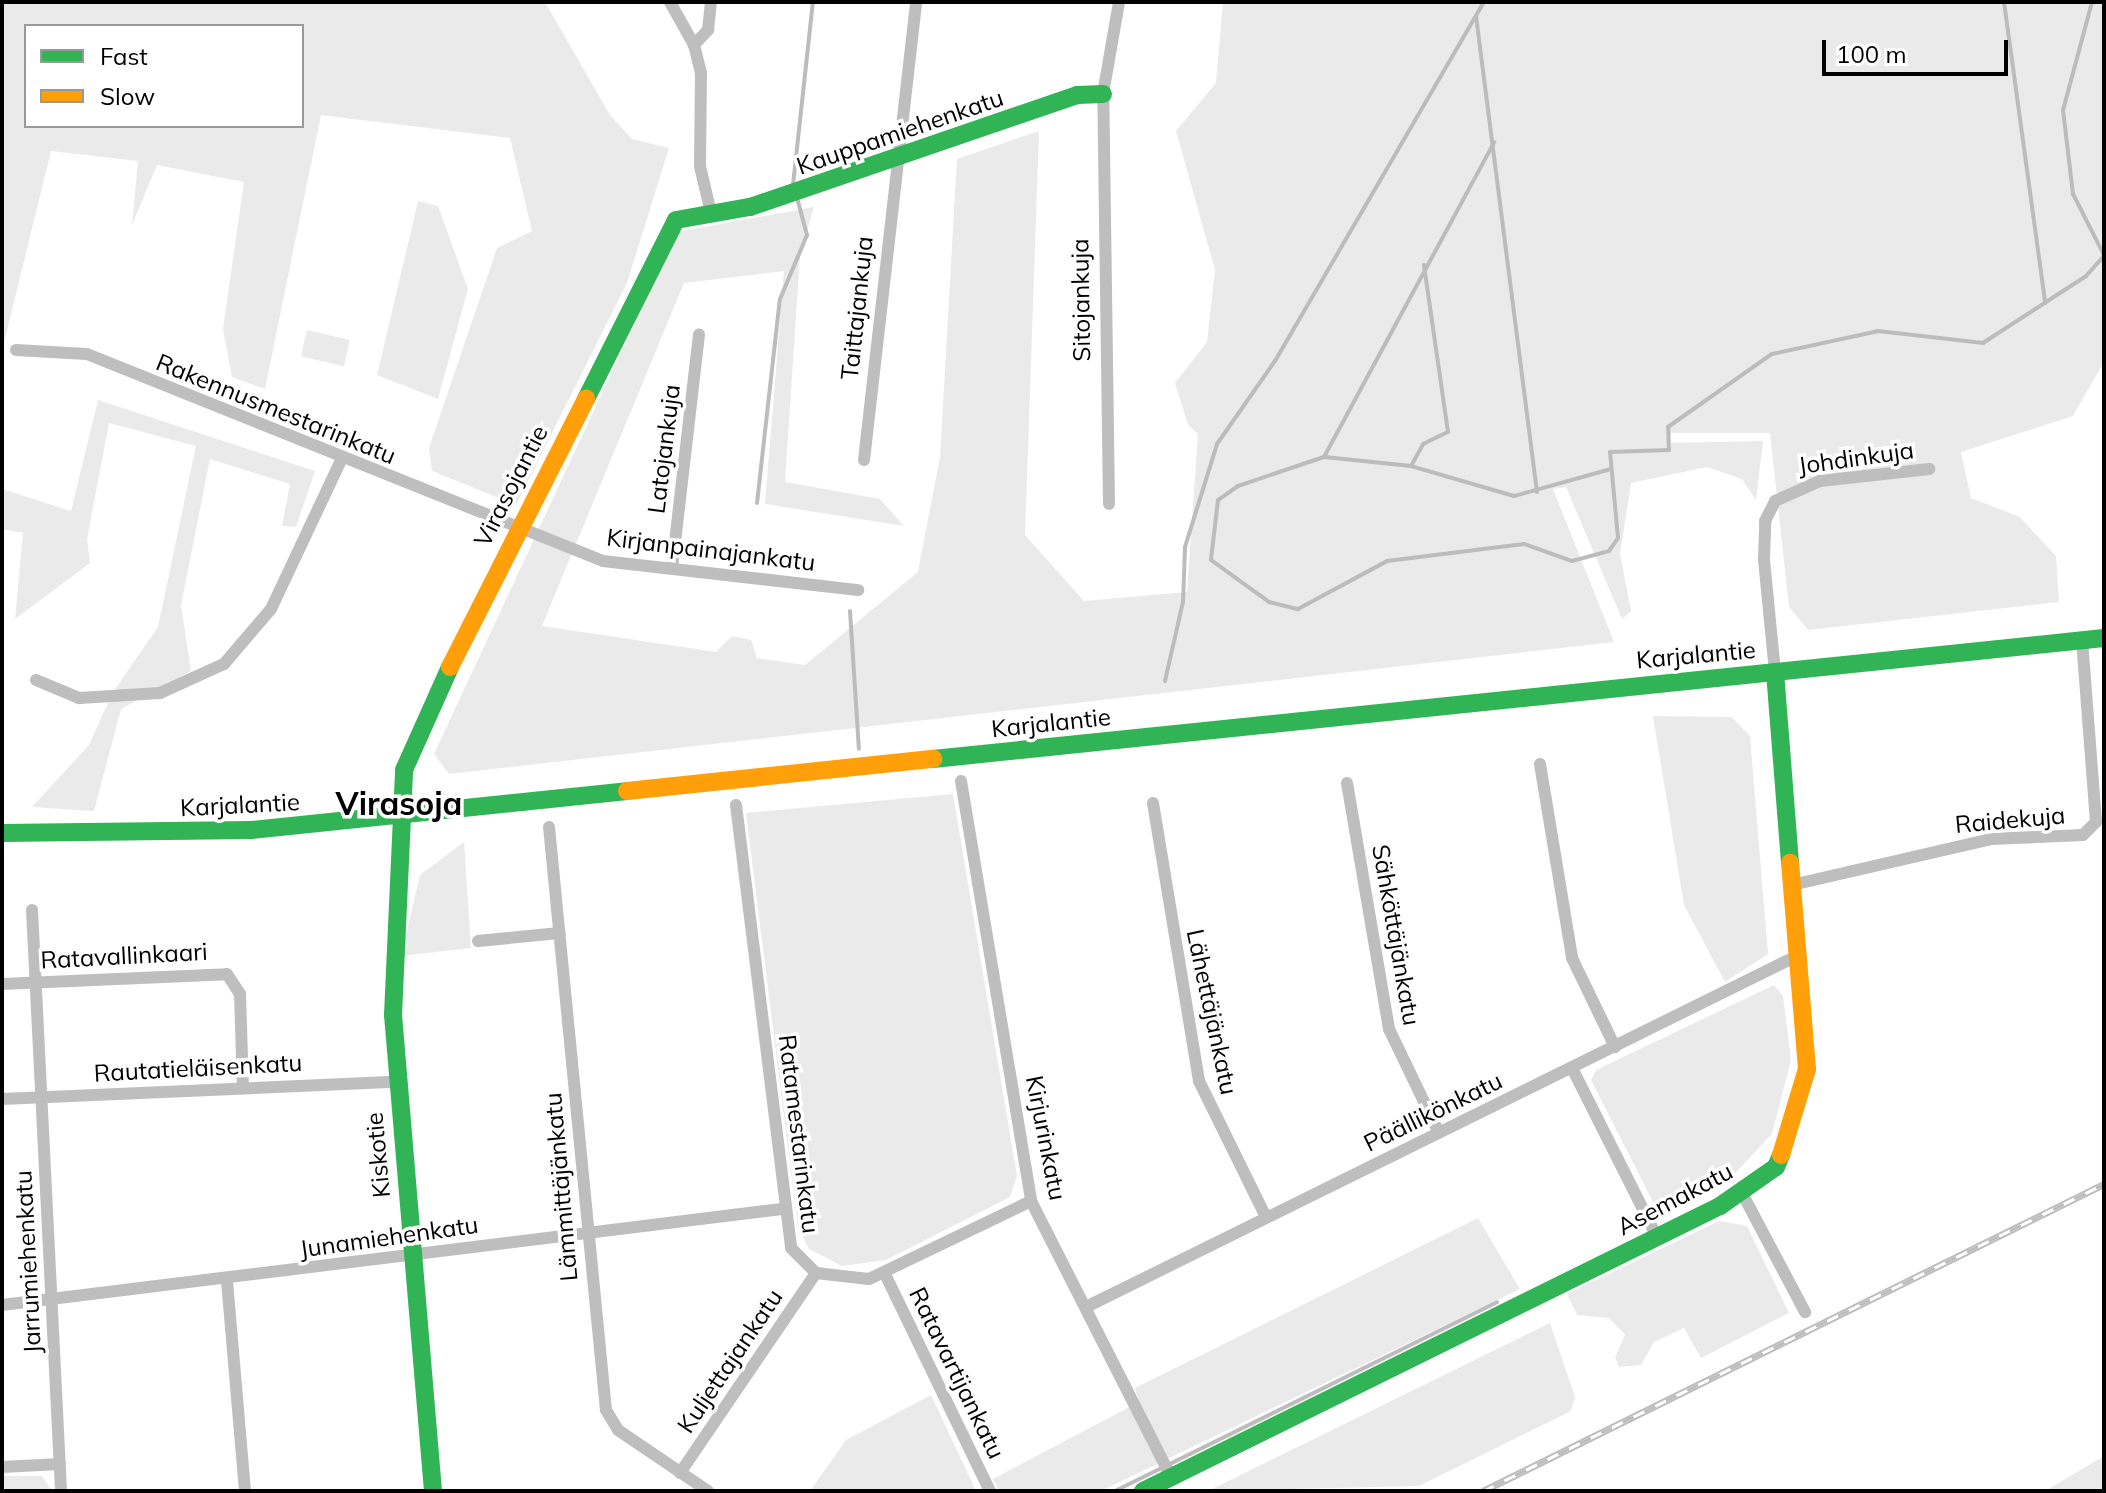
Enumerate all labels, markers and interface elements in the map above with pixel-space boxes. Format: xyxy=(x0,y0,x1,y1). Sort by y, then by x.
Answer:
legend xyxy=(24,24,304,128)
scale bar xyxy=(1826,24,2012,74)
text: 100 m xyxy=(1836,39,1907,69)
text: Fast xyxy=(100,41,148,71)
text: Slow xyxy=(100,81,155,111)
street label: Kauppamiehenkatu xyxy=(793,83,1007,181)
street label: Taittajankuja xyxy=(835,235,879,381)
street label: Sitojankuja xyxy=(1066,238,1096,362)
street label: Rakennusmestarinkatu xyxy=(152,348,400,470)
street label: Latojankuja xyxy=(642,383,686,515)
street label: Virasojantie xyxy=(468,420,554,552)
street label: Johdinkuja xyxy=(1796,436,1916,480)
street label: Kirjanpainajankatu xyxy=(605,523,817,577)
street label: Karjalantie xyxy=(1635,635,1757,675)
street label: Karjalantie xyxy=(990,702,1112,744)
district label: Virasoja xyxy=(336,784,462,822)
street label: Karjalantie xyxy=(179,787,301,823)
street label: Raidekuja xyxy=(1954,801,2066,839)
street label: Sähköttäjänkatu xyxy=(1366,842,1426,1028)
street label: Lähettäjänkatu xyxy=(1180,927,1244,1097)
street label: Ratavallinkaari xyxy=(40,937,208,975)
street label: Ratamestarinkatu xyxy=(773,1033,825,1235)
street label: Rautatieläisenkatu xyxy=(93,1048,303,1088)
street label: Päällikönkatu xyxy=(1359,1066,1507,1158)
street label: Kirjurinkatu xyxy=(1020,1073,1072,1203)
street label: Lämmittäjänkatu xyxy=(538,1091,584,1283)
street label: Kiskotie xyxy=(360,1111,396,1199)
street label: Asemakatu xyxy=(1612,1157,1738,1241)
street label: Jarrumiehenkatu xyxy=(9,1170,47,1354)
street label: Junamiehenkatu xyxy=(298,1210,480,1264)
street label: Ratavartijankatu xyxy=(903,1283,1011,1463)
street label: Kuljettajankatu xyxy=(671,1284,789,1438)

